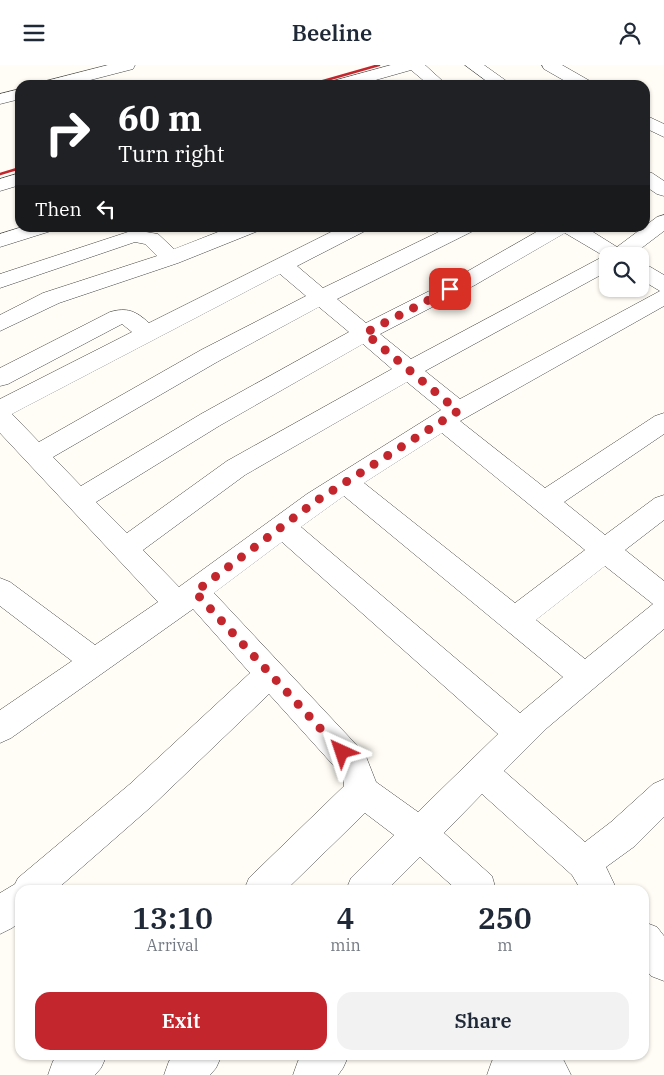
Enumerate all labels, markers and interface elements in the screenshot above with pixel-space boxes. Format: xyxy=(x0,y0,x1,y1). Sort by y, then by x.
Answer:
text: Beeline xyxy=(292,18,372,47)
icon: menu xyxy=(20,19,48,47)
icon: person xyxy=(616,19,644,47)
text: 60 m xyxy=(118,95,202,141)
icon: right xyxy=(35,100,100,165)
text: Turn right xyxy=(118,139,225,168)
icon: left xyxy=(92,195,120,223)
text: Then xyxy=(35,197,82,221)
map controls xyxy=(599,247,649,297)
button: search xyxy=(599,247,649,297)
pin xyxy=(429,268,471,310)
icon: arrive xyxy=(436,275,464,303)
position arrow xyxy=(315,725,367,777)
text: 13:10 xyxy=(132,898,213,937)
text: 4 xyxy=(336,898,354,937)
text: 250 xyxy=(478,898,532,937)
text: Arrival xyxy=(147,935,199,955)
text: min xyxy=(330,935,361,955)
text: m xyxy=(497,935,512,955)
button: Exit xyxy=(35,992,327,1050)
button: Share xyxy=(337,992,629,1050)

